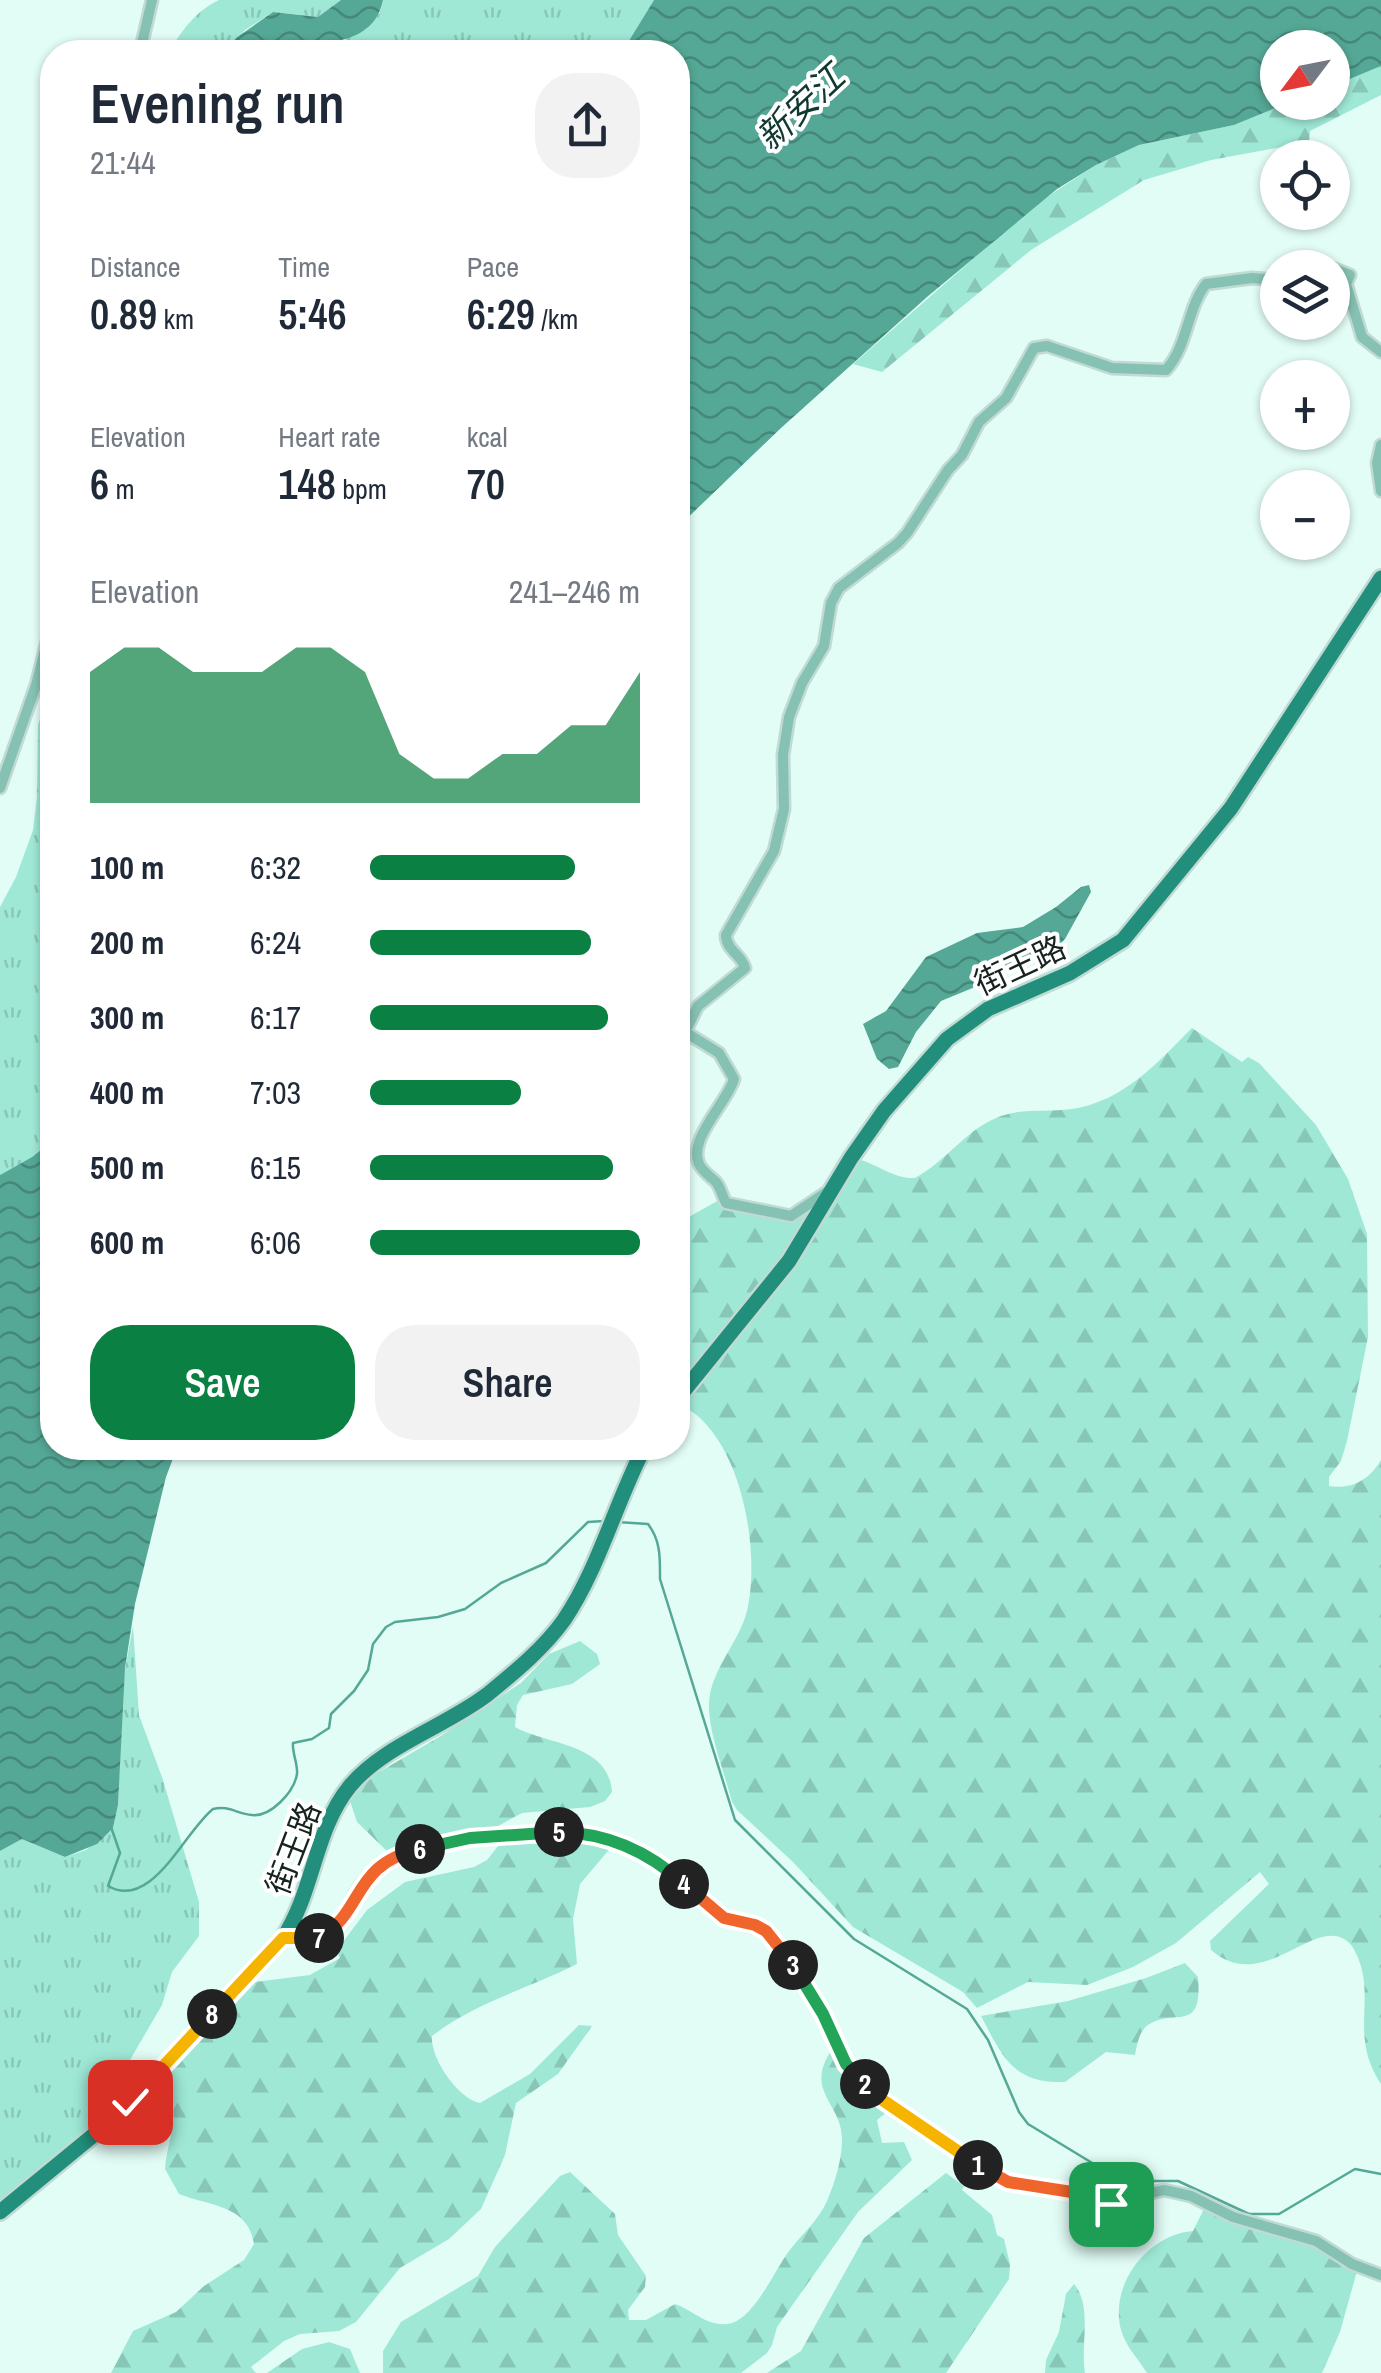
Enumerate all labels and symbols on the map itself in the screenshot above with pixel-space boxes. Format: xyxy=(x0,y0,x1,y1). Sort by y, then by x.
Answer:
north arrow xyxy=(1260,30,1350,120)
water label: 新安江 xyxy=(746,51,857,160)
street label: 街王路 xyxy=(967,925,1073,1005)
street label: 街王路 xyxy=(256,1795,330,1901)
pin: 5 xyxy=(534,1807,584,1857)
pin: 6 xyxy=(395,1824,445,1874)
pin: 4 xyxy=(659,1859,709,1909)
pin: 7 xyxy=(294,1913,344,1963)
pin: 3 xyxy=(768,1940,818,1990)
pin: 8 xyxy=(187,1989,237,2039)
pin: 2 xyxy=(840,2059,890,2109)
pin xyxy=(88,2060,173,2145)
pin: 1 xyxy=(953,2140,1003,2190)
pin xyxy=(1069,2162,1154,2247)

